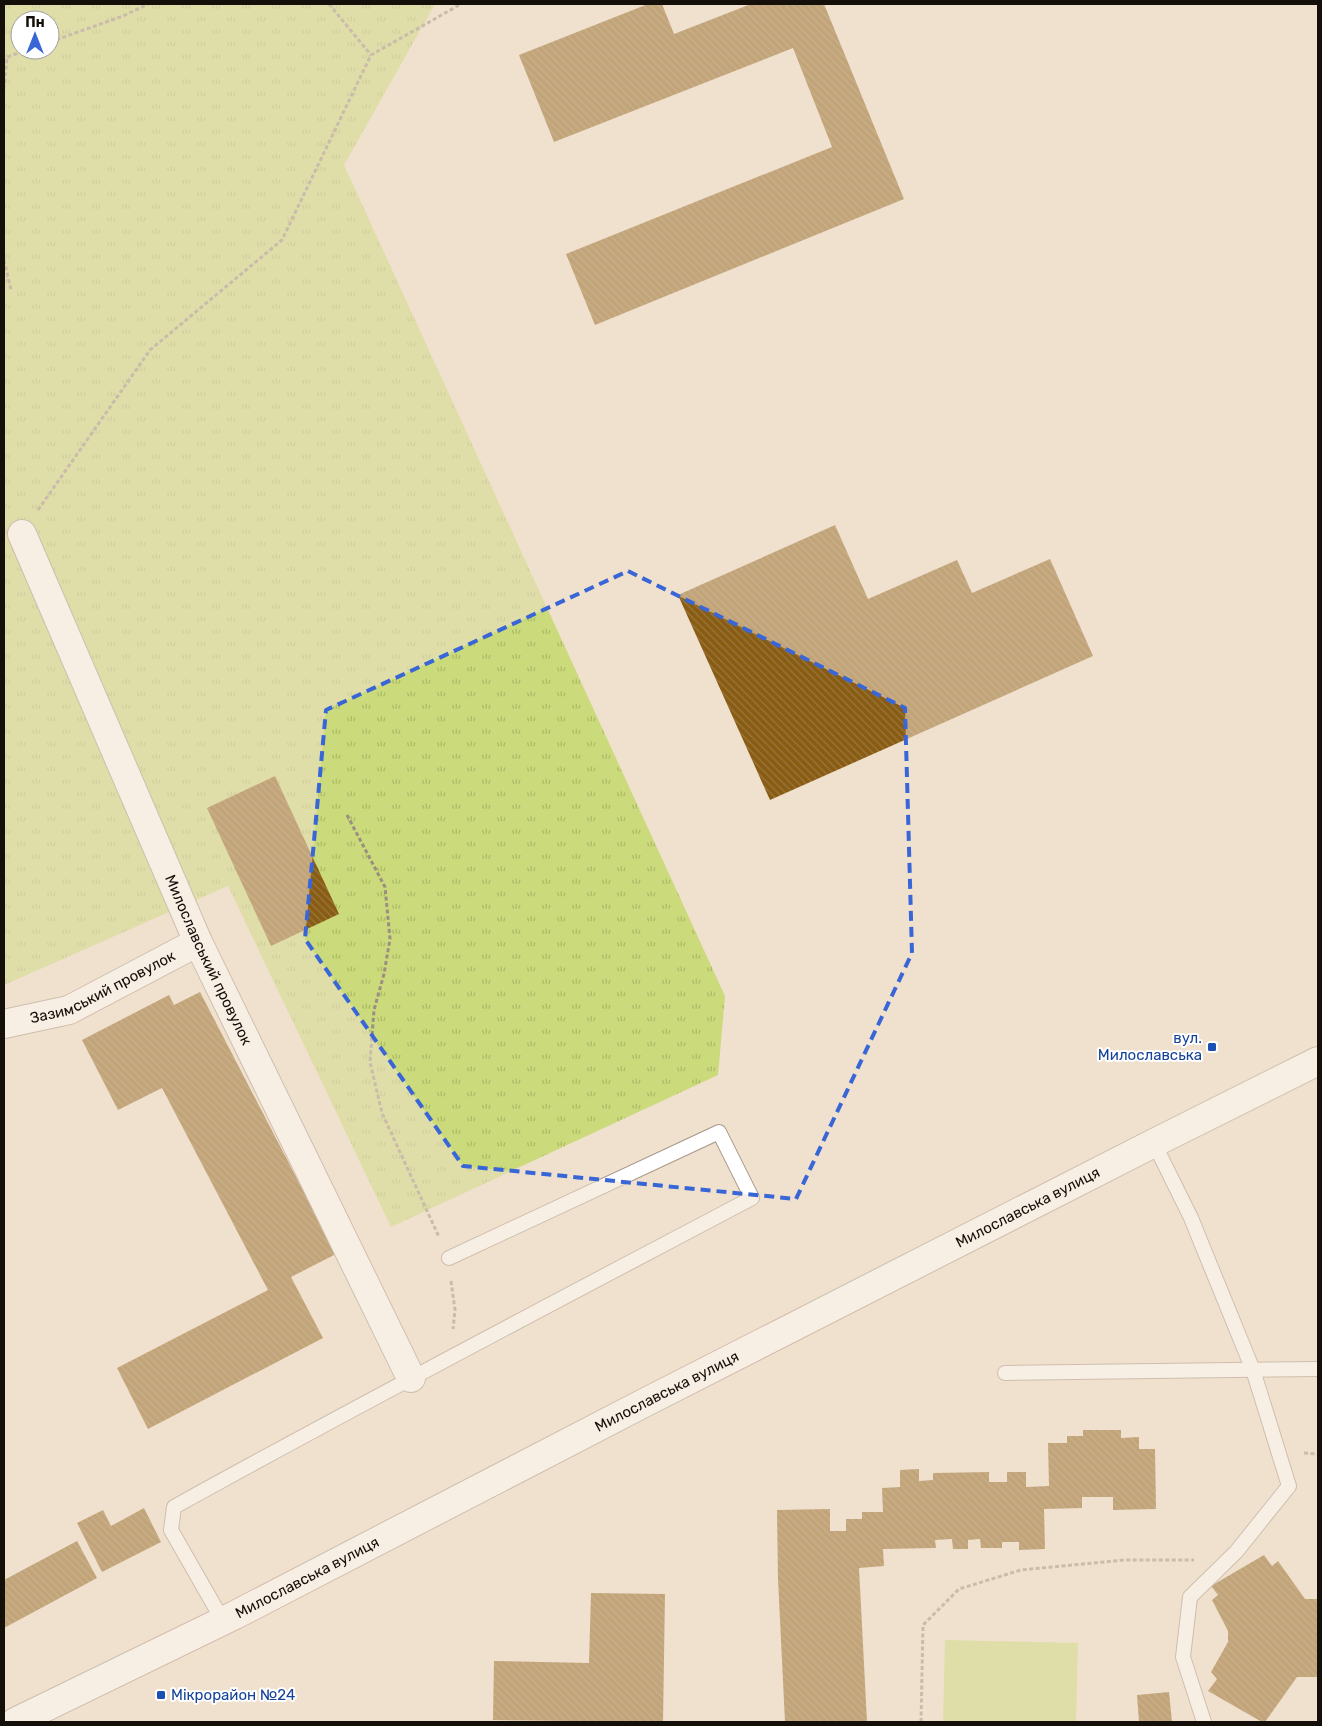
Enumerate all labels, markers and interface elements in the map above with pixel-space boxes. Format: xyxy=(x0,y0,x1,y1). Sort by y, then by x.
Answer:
north arrow xyxy=(10,10,60,60)
text: Пн xyxy=(25,14,45,31)
street label: Милославський провулок xyxy=(161,872,256,1048)
street label: Зазимський провулок xyxy=(28,947,178,1027)
place label: вул. Милославська xyxy=(1098,1029,1202,1064)
marker: вул. Милославська xyxy=(1206,1041,1218,1053)
street label: Милославська вулиця xyxy=(953,1163,1103,1252)
street label: Милославська вулиця xyxy=(592,1347,742,1436)
street label: Милославська вулиця xyxy=(232,1533,382,1622)
place label: Мікрорайон №24 xyxy=(171,1686,295,1704)
marker: Мікрорайон №24 xyxy=(155,1689,167,1701)

